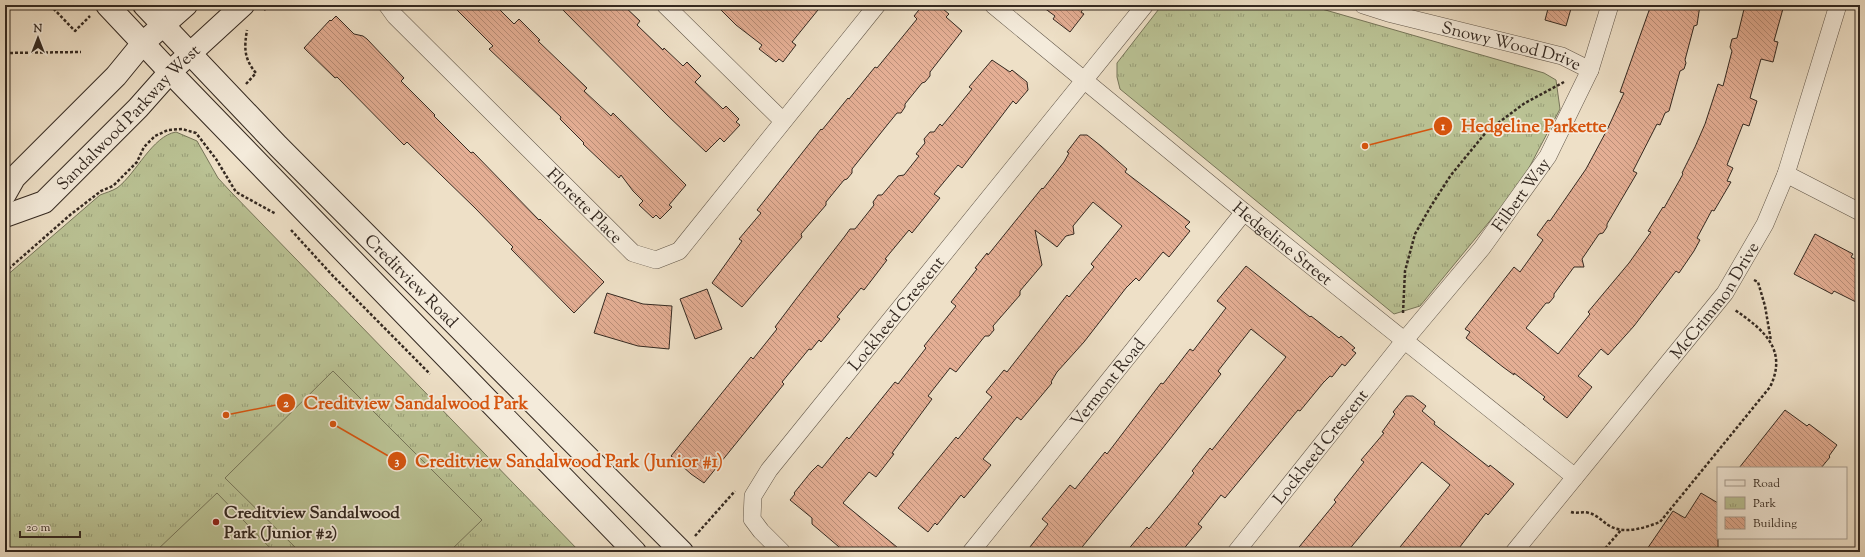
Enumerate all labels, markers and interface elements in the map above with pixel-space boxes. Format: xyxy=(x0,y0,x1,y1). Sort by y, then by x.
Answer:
street label: Snowy Wood Drive xyxy=(1439,17,1585,78)
north arrow xyxy=(18,18,58,58)
text: N xyxy=(33,21,43,37)
street label: Sandalwood Parkway West xyxy=(52,40,207,197)
callout: Hedgeline Parkette xyxy=(1433,111,1615,141)
text: Hedgeline Parkette xyxy=(1461,115,1607,141)
text: 1 xyxy=(1440,118,1446,136)
street label: Filbert Way xyxy=(1487,153,1557,238)
street label: Florette Place xyxy=(540,164,627,250)
street label: Hedgeline Street xyxy=(1226,197,1337,292)
street label: Creditview Road xyxy=(358,229,463,334)
street label: McCrimmon Drive xyxy=(1666,238,1766,365)
street label: Lockheed Crescent xyxy=(844,252,951,377)
street label: Vermont Road xyxy=(1066,334,1152,433)
street label: Lockheed Crescent xyxy=(1268,385,1375,510)
callout: Creditview Sandalwood Park xyxy=(276,388,537,418)
text: Creditview Sandalwood Park xyxy=(304,392,528,418)
text: 2 xyxy=(283,395,289,413)
callout: Creditview Sandalwood Park (Junior #1) xyxy=(387,446,731,476)
text: Creditview Sandalwood Park (Junior #1) xyxy=(415,450,723,476)
text: 3 xyxy=(395,453,400,471)
legend xyxy=(1717,467,1847,539)
text: Road xyxy=(1753,475,1780,493)
text: Park xyxy=(1753,495,1776,513)
place label: Creditview Sandalwood Park (Junior #2) xyxy=(224,502,400,546)
scale bar xyxy=(20,513,80,539)
text: Building xyxy=(1753,515,1797,533)
marker: Creditview Sandalwood Park (Junior #2) xyxy=(211,517,221,527)
text: 20 m xyxy=(26,519,51,537)

